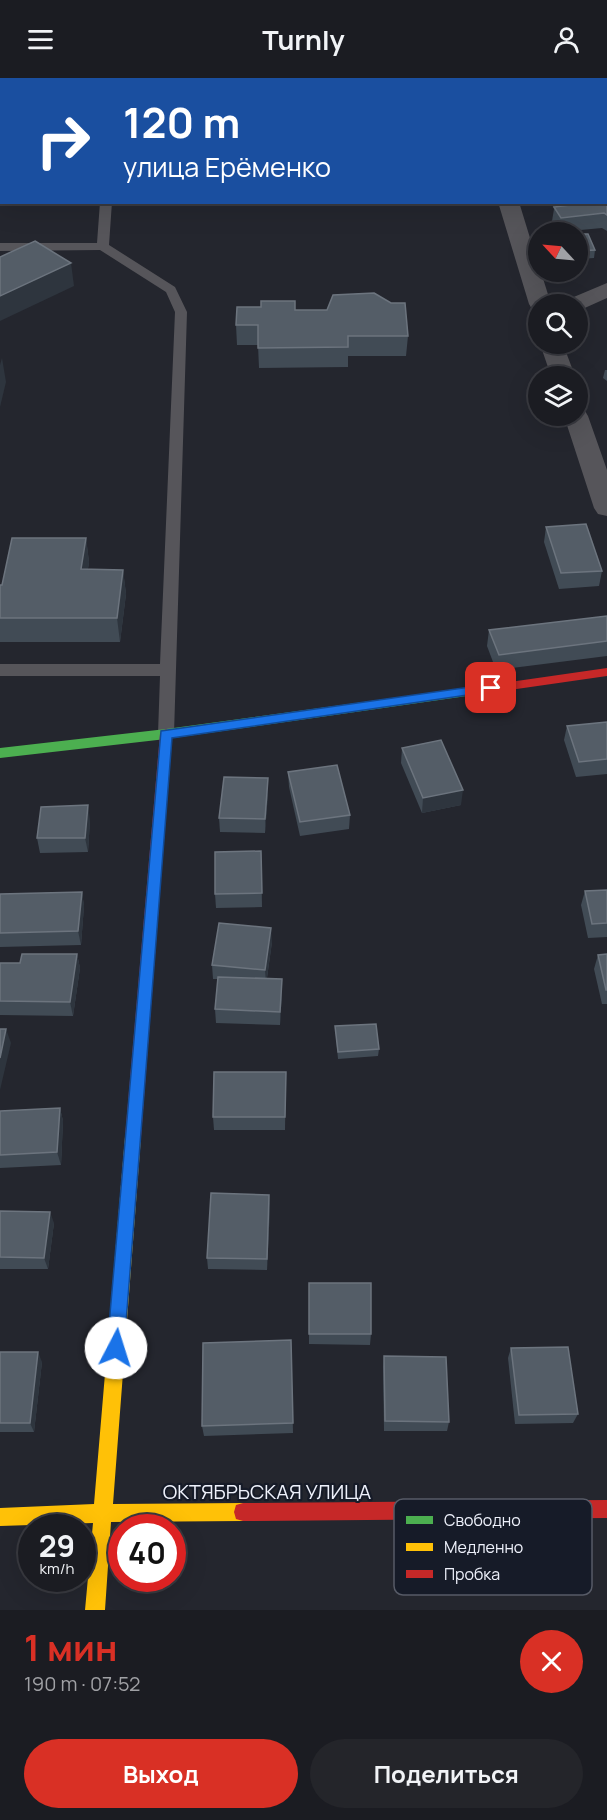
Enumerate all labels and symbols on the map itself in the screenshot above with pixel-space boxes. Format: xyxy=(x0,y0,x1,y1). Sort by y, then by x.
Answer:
north arrow xyxy=(528,222,588,282)
pin xyxy=(465,662,516,713)
position arrow xyxy=(84,1316,148,1380)
street label: ОКТЯБРЬСКАЯ УЛИЦА xyxy=(163,1478,372,1505)
legend xyxy=(394,1499,592,1595)
text: Свободно xyxy=(444,1509,521,1531)
speed limit sign: 40 xyxy=(108,1514,186,1592)
text: Медленно xyxy=(444,1536,523,1558)
text: Пробка xyxy=(444,1563,500,1585)

